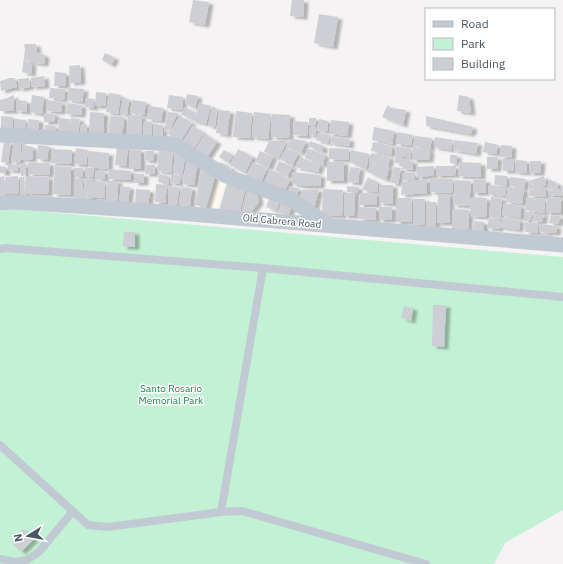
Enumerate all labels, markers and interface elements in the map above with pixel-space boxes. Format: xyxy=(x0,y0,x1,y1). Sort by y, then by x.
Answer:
legend xyxy=(425,8,555,80)
text: Road xyxy=(461,16,489,31)
text: Park xyxy=(461,36,486,51)
text: Building xyxy=(461,56,506,71)
street label: Old Cabrera Road xyxy=(242,211,322,231)
park label: Santo Rosario Memorial Park xyxy=(139,382,204,407)
north arrow xyxy=(8,516,48,556)
text: N xyxy=(11,533,26,543)

